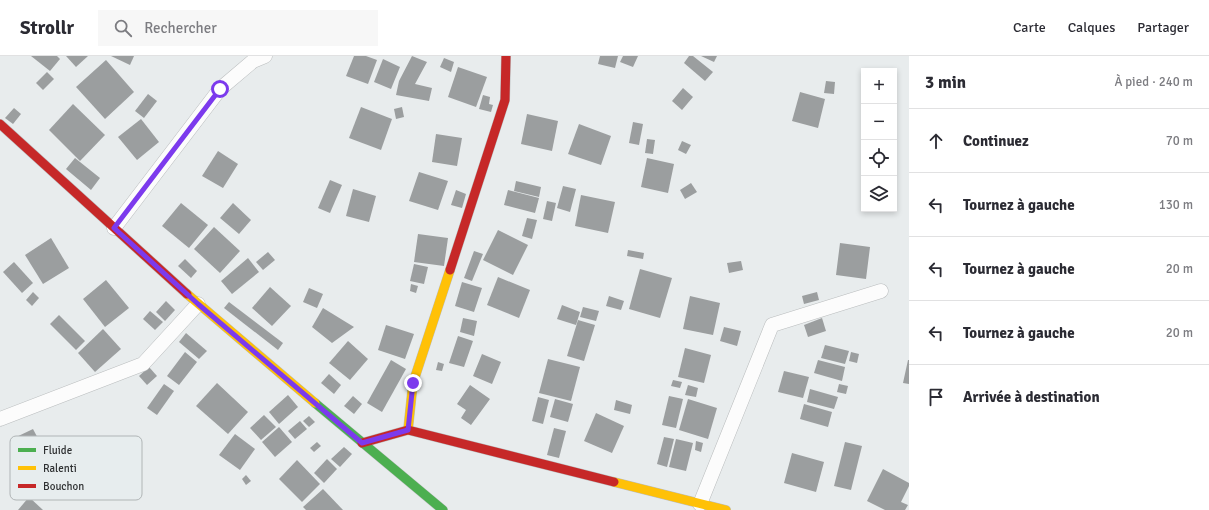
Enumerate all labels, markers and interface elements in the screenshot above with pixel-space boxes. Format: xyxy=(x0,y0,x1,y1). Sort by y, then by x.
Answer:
search box xyxy=(98,10,378,46)
text: Strollr xyxy=(20,16,74,40)
icon: search xyxy=(112,17,134,39)
text: Rechercher xyxy=(144,19,217,37)
text: Carte xyxy=(1013,19,1046,36)
text: Calques xyxy=(1068,19,1115,36)
text: Partager xyxy=(1137,19,1189,36)
map controls xyxy=(861,68,897,212)
button: + xyxy=(861,68,897,104)
text: 3 min xyxy=(925,72,966,93)
text: À pied · 240 m xyxy=(1114,74,1193,90)
route start xyxy=(211,80,229,98)
button: − xyxy=(861,104,897,140)
icon: ahead xyxy=(925,130,947,152)
text: Continuez xyxy=(963,132,1029,150)
text: 70 m xyxy=(1166,133,1193,149)
button: locate xyxy=(861,140,897,176)
button: layers xyxy=(861,176,897,212)
icon: left xyxy=(925,194,947,216)
text: Tournez à gauche xyxy=(963,196,1075,214)
text: 130 m xyxy=(1159,197,1193,213)
icon: left xyxy=(925,258,947,280)
text: Tournez à gauche xyxy=(963,260,1075,278)
text: 20 m xyxy=(1166,261,1193,277)
icon: left xyxy=(925,322,947,344)
text: Tournez à gauche xyxy=(963,324,1075,342)
text: 20 m xyxy=(1166,325,1193,341)
route end xyxy=(404,374,422,392)
icon: arrive xyxy=(925,386,947,408)
text: Arrivée à destination xyxy=(963,388,1100,406)
legend xyxy=(10,436,142,500)
text: Fluide xyxy=(43,444,72,457)
text: Ralenti xyxy=(43,462,77,475)
text: Bouchon xyxy=(43,480,84,493)

